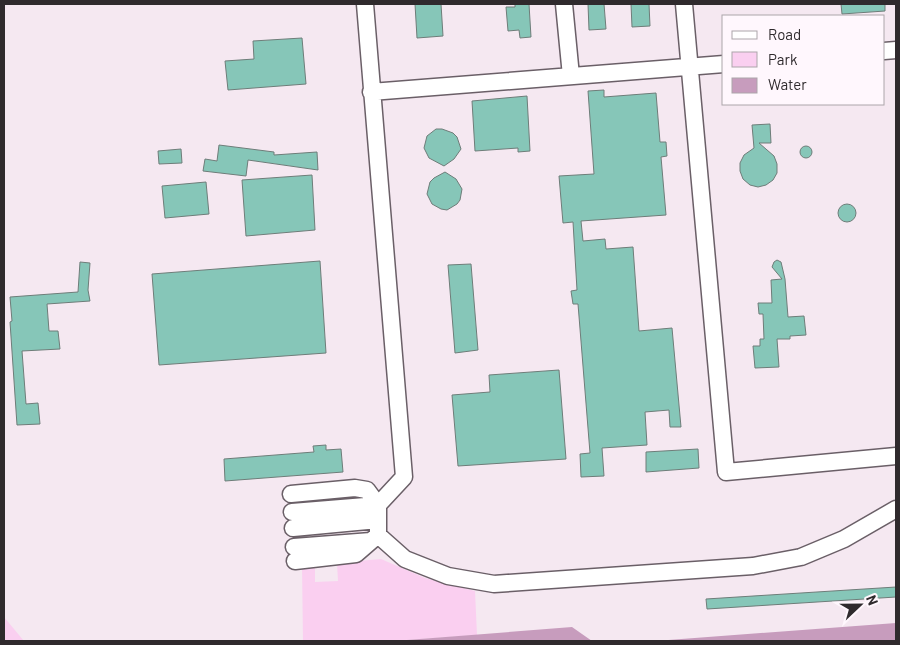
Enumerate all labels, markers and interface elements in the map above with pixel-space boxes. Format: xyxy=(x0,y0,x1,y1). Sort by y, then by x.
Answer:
legend xyxy=(722,15,885,105)
text: Road xyxy=(768,25,801,43)
text: Park xyxy=(768,50,798,68)
text: Water xyxy=(768,75,807,93)
north arrow xyxy=(835,580,885,630)
text: N xyxy=(863,592,882,607)

